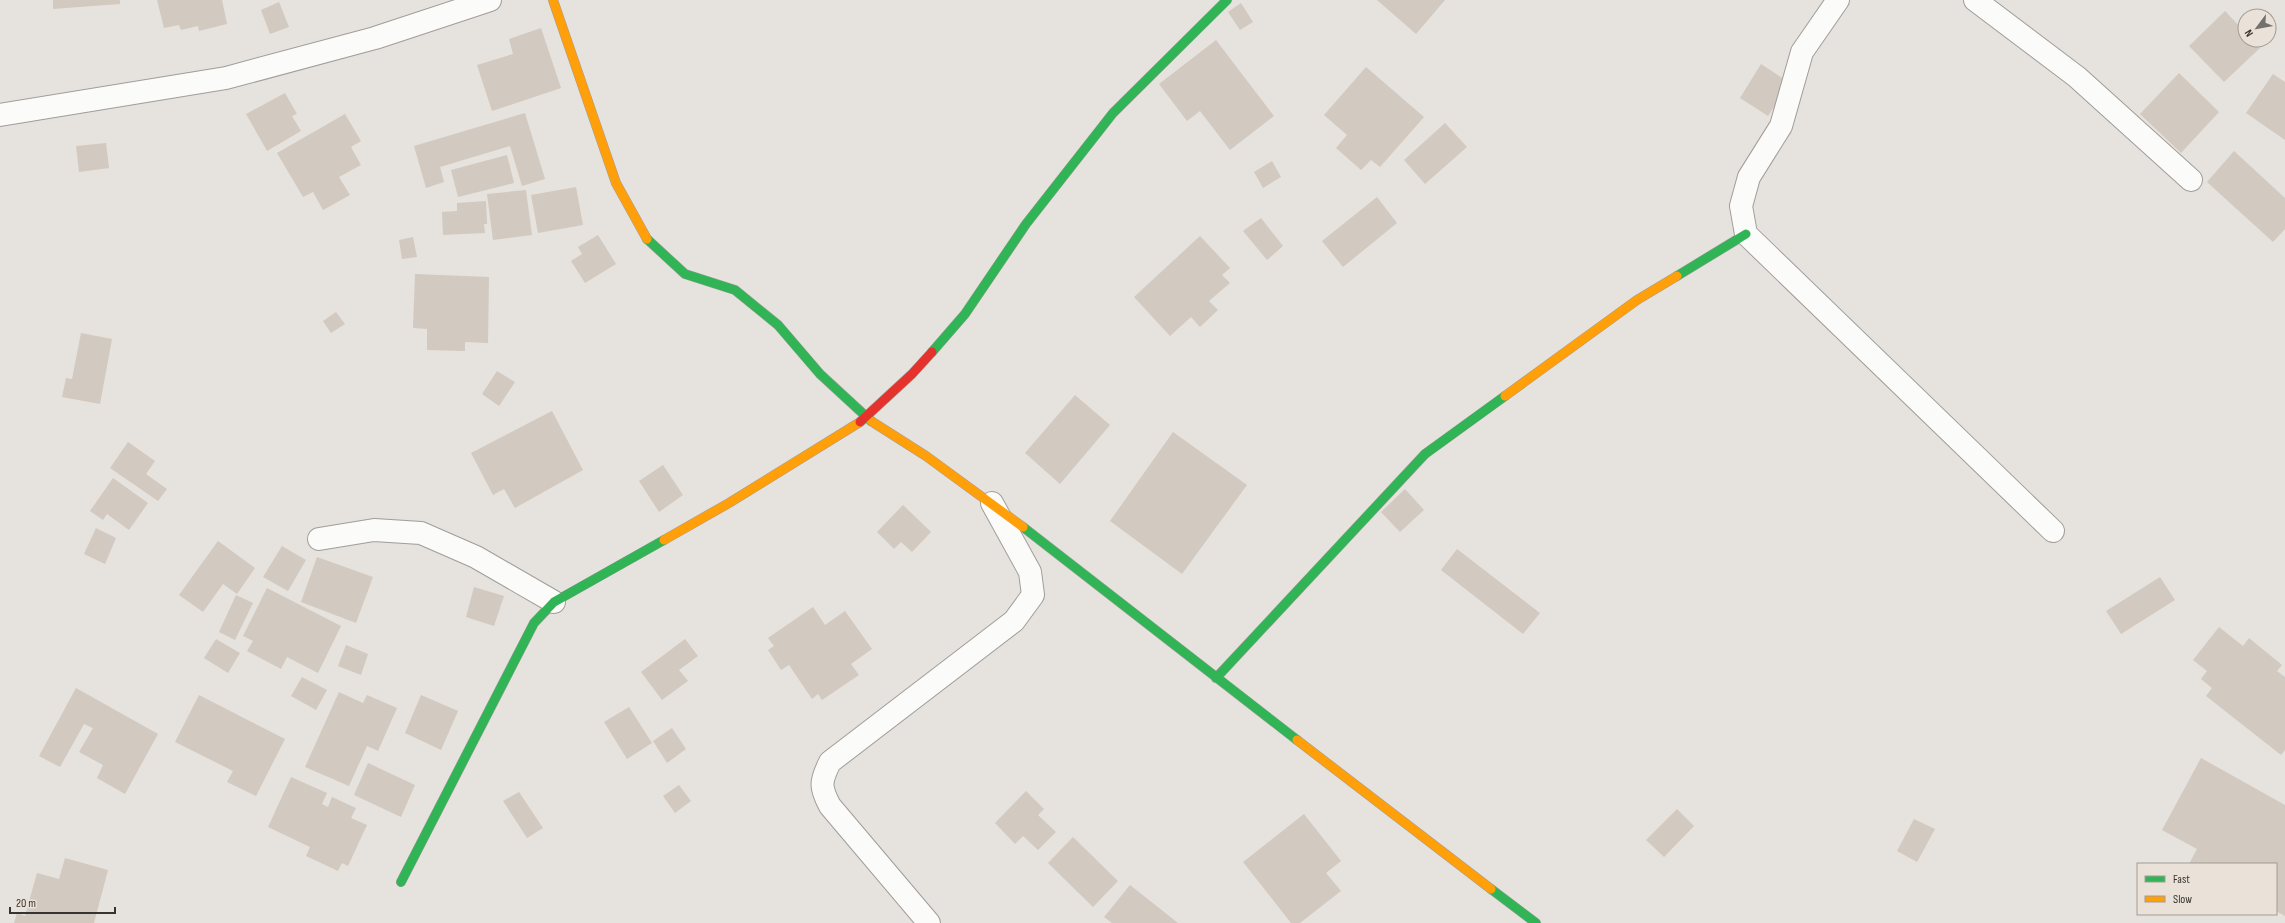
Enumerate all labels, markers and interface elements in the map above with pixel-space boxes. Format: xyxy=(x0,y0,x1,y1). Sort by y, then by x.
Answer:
north arrow xyxy=(2237,8,2277,48)
text: N xyxy=(2242,27,2256,39)
legend xyxy=(2137,863,2277,915)
text: Fast xyxy=(2173,872,2190,887)
scale bar xyxy=(10,889,115,915)
text: Slow xyxy=(2173,892,2192,907)
text: 20 m xyxy=(16,896,36,911)

